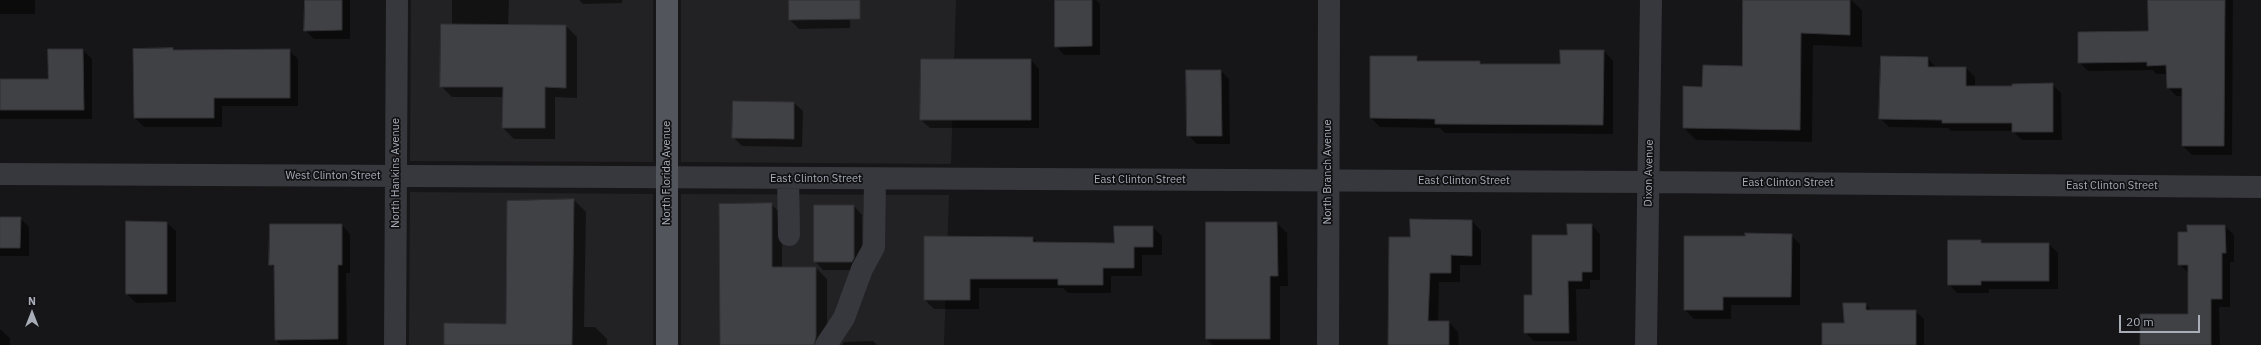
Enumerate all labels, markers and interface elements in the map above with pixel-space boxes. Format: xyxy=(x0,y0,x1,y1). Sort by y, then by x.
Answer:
street label: North Hankins Avenue xyxy=(389,118,403,228)
street label: North Branch Avenue xyxy=(1321,119,1335,225)
street label: North Florida Avenue xyxy=(660,121,674,225)
street label: Dixon Avenue xyxy=(1642,139,1656,207)
street label: West Clinton Street xyxy=(285,169,381,183)
street label: East Clinton Street xyxy=(770,172,862,186)
street label: East Clinton Street xyxy=(1094,173,1186,187)
street label: East Clinton Street xyxy=(1418,174,1510,188)
street label: East Clinton Street xyxy=(1742,176,1834,190)
street label: East Clinton Street xyxy=(2066,179,2158,193)
north arrow xyxy=(12,293,52,333)
text: N xyxy=(28,294,36,308)
scale bar xyxy=(2121,307,2202,333)
text: 20 m xyxy=(2126,314,2154,329)

